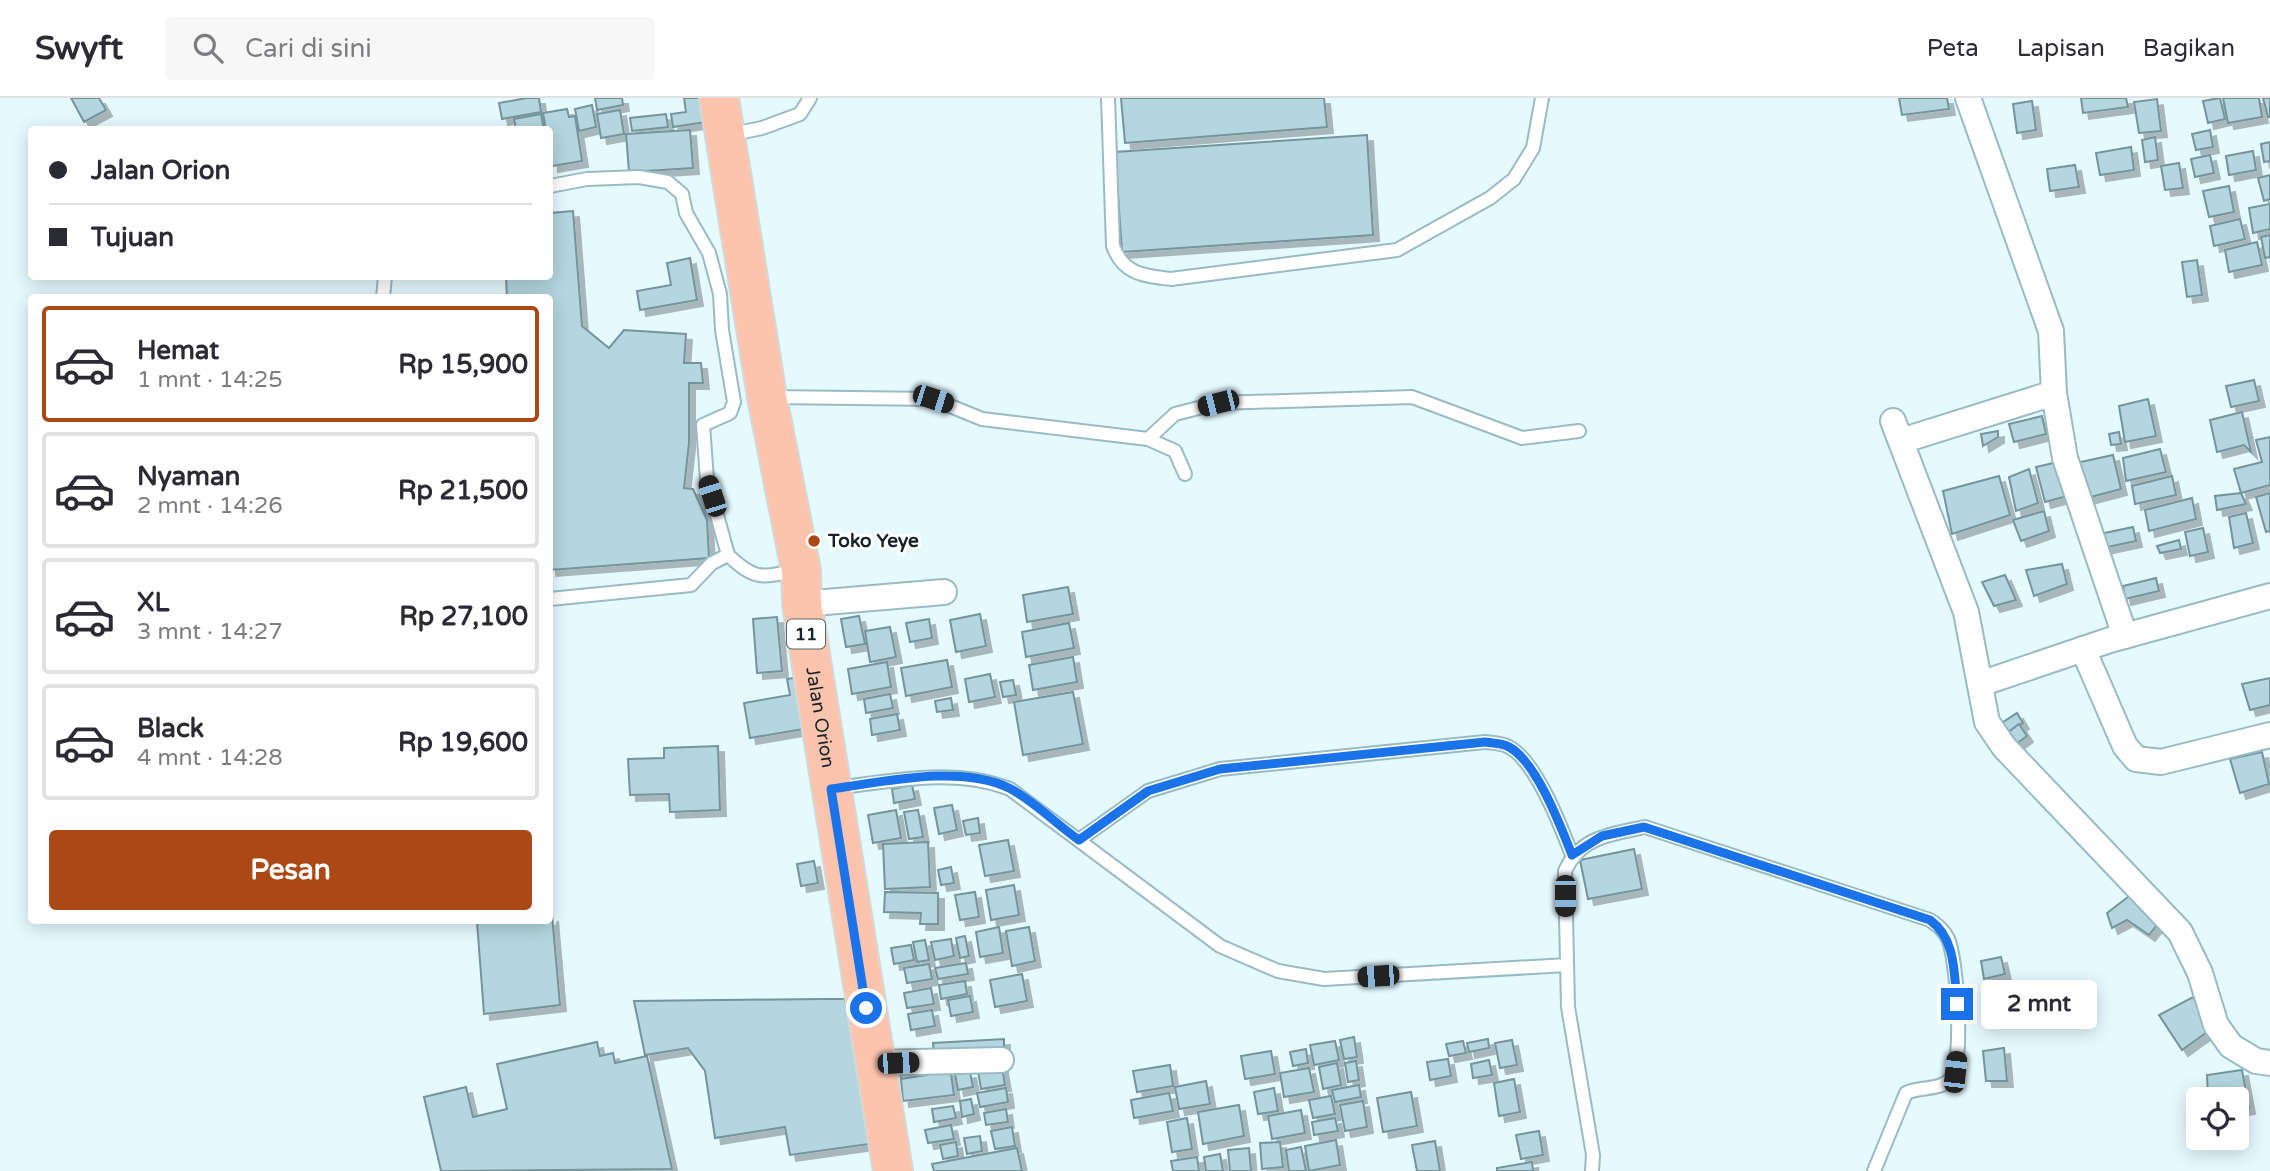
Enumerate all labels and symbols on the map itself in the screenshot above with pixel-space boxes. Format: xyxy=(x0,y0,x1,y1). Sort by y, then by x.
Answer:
car xyxy=(910,383,957,415)
car xyxy=(1196,388,1241,418)
car xyxy=(696,473,729,519)
place label: Toko Yeye xyxy=(827,530,919,553)
marker: Toko Yeye xyxy=(806,533,822,549)
road number: 11 xyxy=(787,620,825,648)
street label: Jalan Orion xyxy=(801,665,839,769)
car xyxy=(1555,875,1576,917)
car xyxy=(1357,964,1400,988)
callout: 2 mnt xyxy=(1982,979,2097,1028)
route end xyxy=(1941,988,1973,1020)
route start xyxy=(850,992,882,1024)
car xyxy=(1943,1050,1968,1094)
car xyxy=(877,1052,920,1074)

